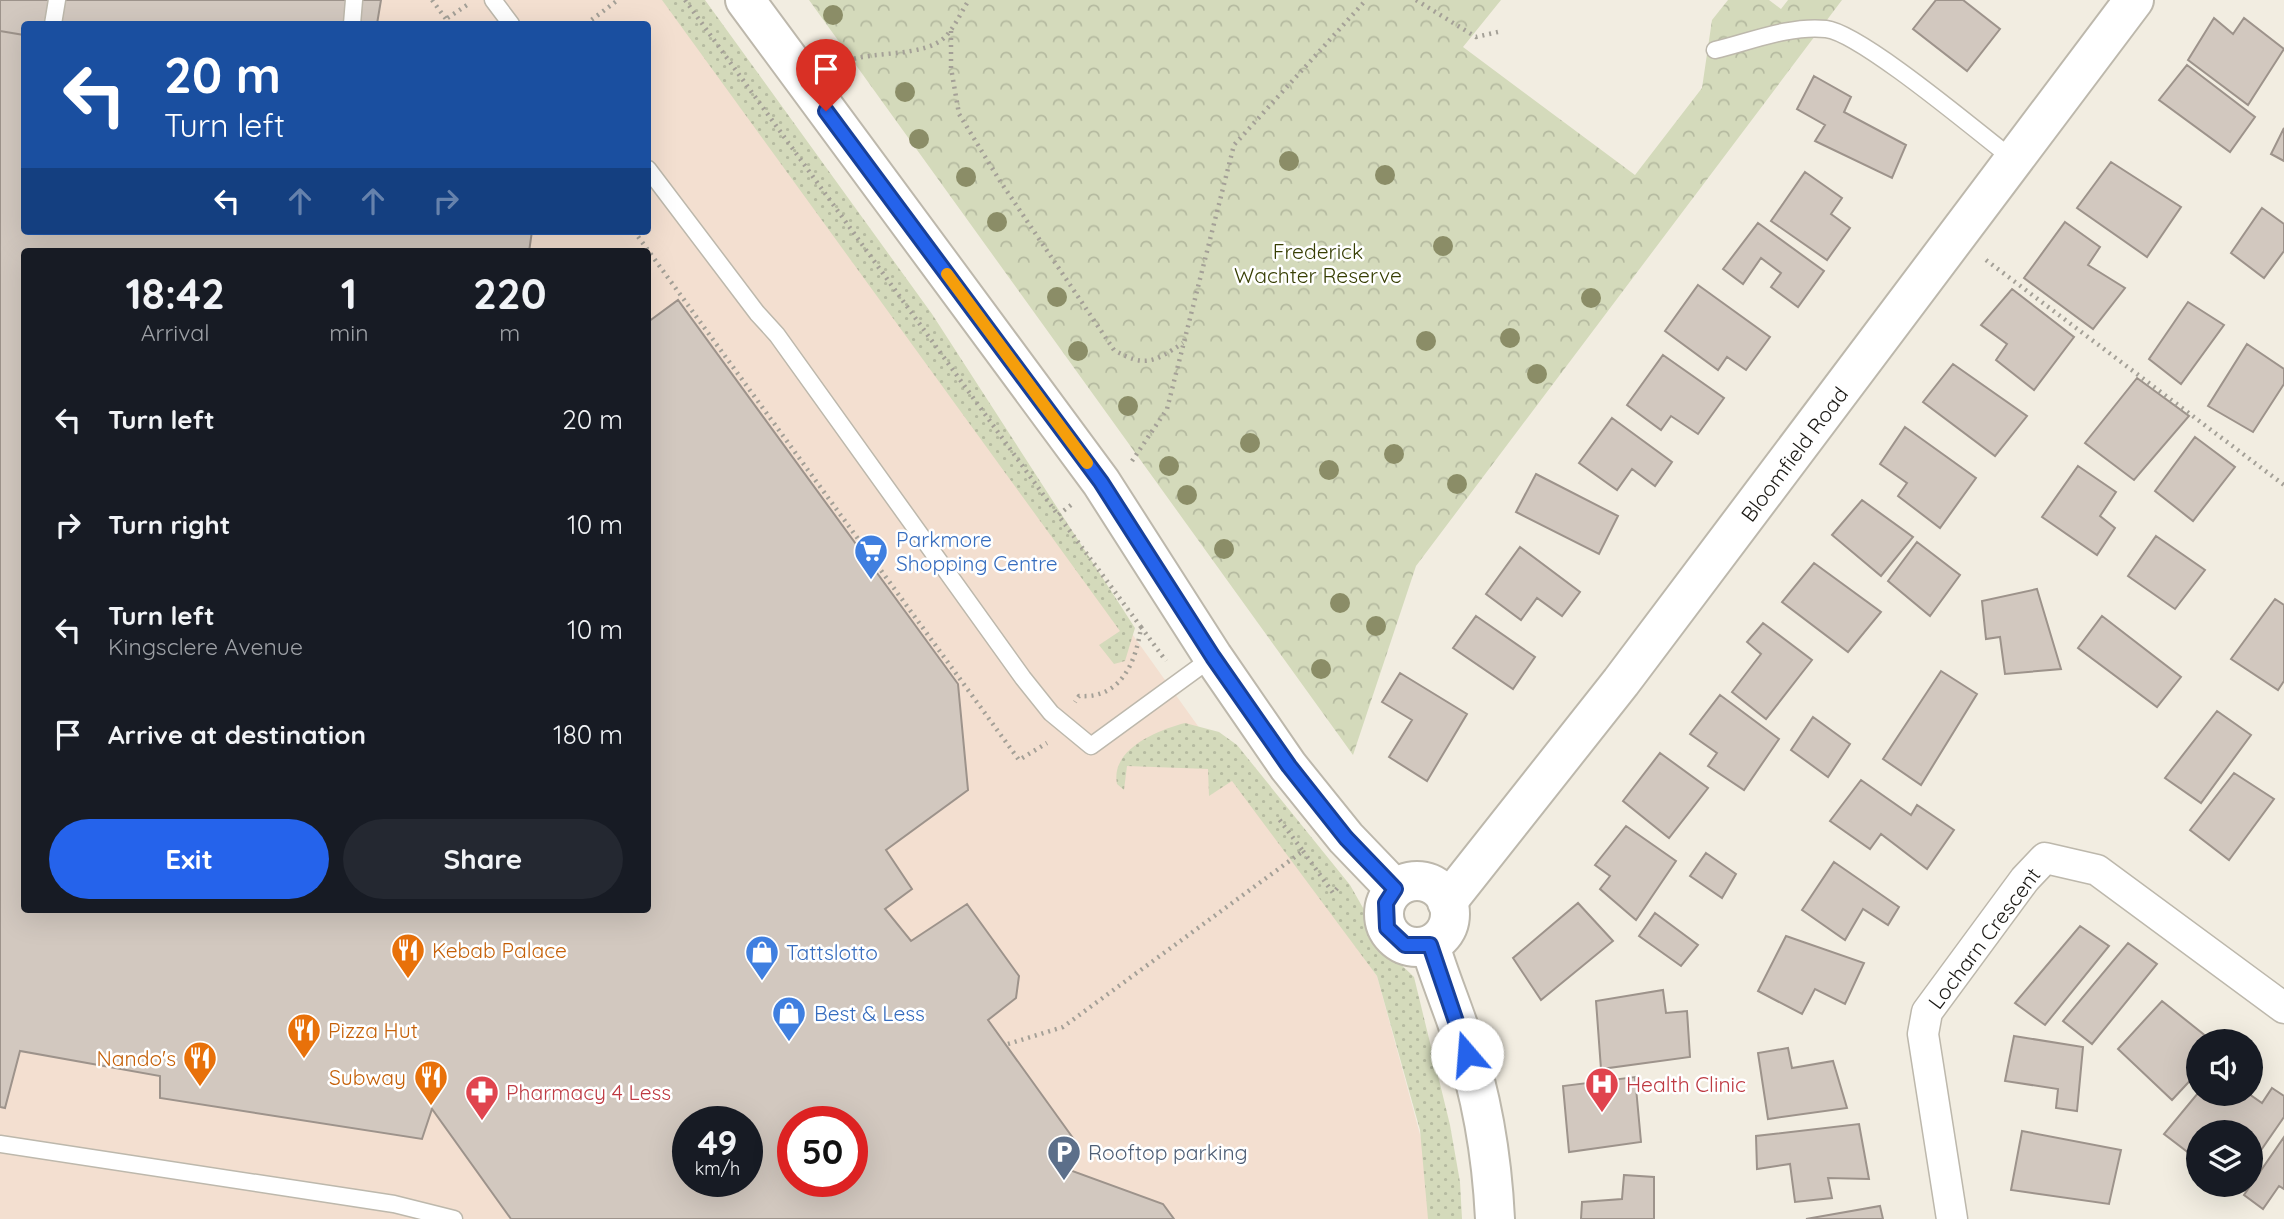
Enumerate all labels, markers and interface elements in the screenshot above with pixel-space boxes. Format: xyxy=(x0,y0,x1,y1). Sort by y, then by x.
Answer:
pin xyxy=(796,39,856,111)
text: 20 m xyxy=(164,44,281,105)
icon: left xyxy=(49,49,140,140)
icon: arrive xyxy=(807,50,845,88)
text: Turn left xyxy=(164,105,285,145)
icon: left xyxy=(208,182,246,220)
icon: ahead xyxy=(281,182,319,220)
icon: ahead xyxy=(354,182,392,220)
icon: right xyxy=(427,182,465,220)
park label: Frederick Wachter Reserve xyxy=(1234,238,1402,288)
text: 18:42 xyxy=(125,267,225,320)
text: 1 xyxy=(341,267,357,320)
text: 220 xyxy=(473,267,547,320)
text: Arrival xyxy=(141,318,210,347)
text: min xyxy=(329,318,369,347)
text: m xyxy=(499,318,520,347)
street label: Bloomfield Road xyxy=(1735,382,1853,526)
icon: left xyxy=(49,401,87,439)
text: Turn left xyxy=(108,403,215,436)
text: 20 m xyxy=(562,403,623,436)
icon: right xyxy=(49,506,87,544)
text: Turn right xyxy=(108,508,230,541)
text: 10 m xyxy=(567,508,623,541)
place label: Parkmore Shopping Centre xyxy=(896,526,1058,576)
supermarket icon: Parkmore Shopping Centre xyxy=(852,532,890,581)
text: Turn left xyxy=(108,599,215,632)
icon: left xyxy=(49,611,87,649)
text: 10 m xyxy=(567,613,623,646)
text: Kingsclere Avenue xyxy=(108,632,303,661)
icon: arrive xyxy=(49,716,87,754)
text: Arrive at destination xyxy=(108,718,366,751)
text: 180 m xyxy=(553,718,623,751)
button: Exit xyxy=(49,819,329,899)
button: Share xyxy=(343,819,623,899)
street label: Locharn Crescent xyxy=(1922,862,2046,1014)
restaurant icon: Kebab Palace xyxy=(389,931,427,980)
shop icon: Tattslotto xyxy=(743,933,781,982)
place label: Kebab Palace xyxy=(432,937,567,963)
place label: Tattslotto xyxy=(786,939,878,965)
shop icon: Best & Less xyxy=(770,994,808,1043)
place label: Best & Less xyxy=(814,1000,925,1026)
restaurant icon: Pizza Hut xyxy=(285,1011,323,1060)
place label: Pizza Hut xyxy=(328,1017,418,1043)
position arrow xyxy=(1430,1017,1504,1091)
map controls xyxy=(2186,1029,2263,1197)
button: sound xyxy=(2186,1029,2263,1106)
restaurant icon: Nando's xyxy=(181,1039,219,1088)
place label: Nando's xyxy=(97,1045,176,1071)
restaurant icon: Subway xyxy=(412,1058,450,1107)
place label: Subway xyxy=(329,1064,406,1090)
hospital icon: Health Clinic xyxy=(1583,1065,1621,1114)
place label: Health Clinic xyxy=(1626,1071,1746,1097)
pharmacy icon: Pharmacy 4 Less xyxy=(463,1073,501,1122)
place label: Pharmacy 4 Less xyxy=(506,1079,671,1105)
speed limit sign: 50 xyxy=(777,1106,868,1197)
text: 49 xyxy=(698,1120,737,1164)
button: layers xyxy=(2186,1120,2263,1197)
parking icon: Rooftop parking xyxy=(1045,1133,1083,1182)
place label: Rooftop parking xyxy=(1088,1139,1248,1165)
text: km/h xyxy=(695,1157,740,1180)

